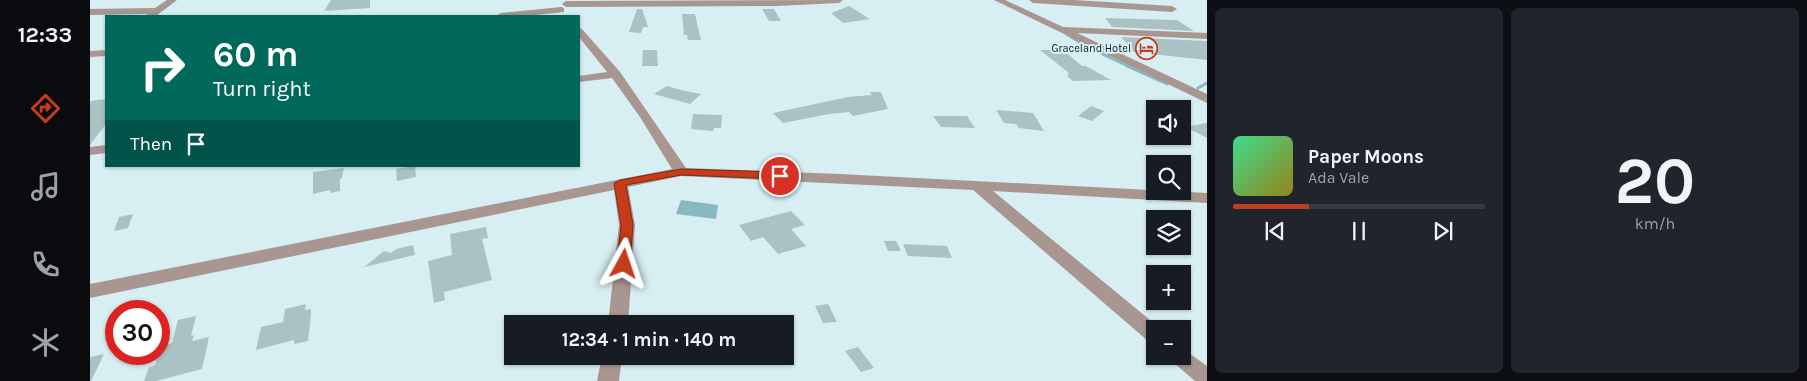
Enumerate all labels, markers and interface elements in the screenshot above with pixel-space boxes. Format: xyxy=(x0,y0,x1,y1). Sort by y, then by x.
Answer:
text: 12:33 xyxy=(18,22,72,48)
text: 60 m xyxy=(213,34,298,75)
icon: right xyxy=(130,35,195,100)
hotel icon: Graceland Hotel xyxy=(1135,36,1159,60)
place label: Graceland Hotel xyxy=(1051,42,1131,55)
text: Turn right xyxy=(213,76,311,102)
icon: directions xyxy=(28,91,63,126)
map controls xyxy=(1146,100,1191,365)
button: sound xyxy=(1146,100,1191,145)
icon: arrive xyxy=(182,130,210,158)
text: Then xyxy=(130,133,172,155)
text: 20 xyxy=(1615,143,1695,219)
text: Paper Moons xyxy=(1308,146,1424,168)
pin xyxy=(759,155,801,197)
button: search xyxy=(1146,155,1191,200)
icon: arrive xyxy=(766,162,794,190)
text: Ada Vale xyxy=(1308,168,1369,187)
icon: music xyxy=(28,169,63,204)
button: layers xyxy=(1146,210,1191,255)
text: km/h xyxy=(1635,214,1675,233)
icon: previous xyxy=(1261,217,1289,245)
icon: pause xyxy=(1345,217,1373,245)
icon: next xyxy=(1429,217,1457,245)
position arrow xyxy=(597,237,649,289)
icon: phone xyxy=(28,247,63,282)
button: + xyxy=(1146,265,1191,310)
speed limit sign: 30 xyxy=(105,300,170,365)
button: − xyxy=(1146,320,1191,365)
icon: climate xyxy=(28,325,63,360)
text: 12:34 · 1 min · 140 m xyxy=(562,329,736,351)

